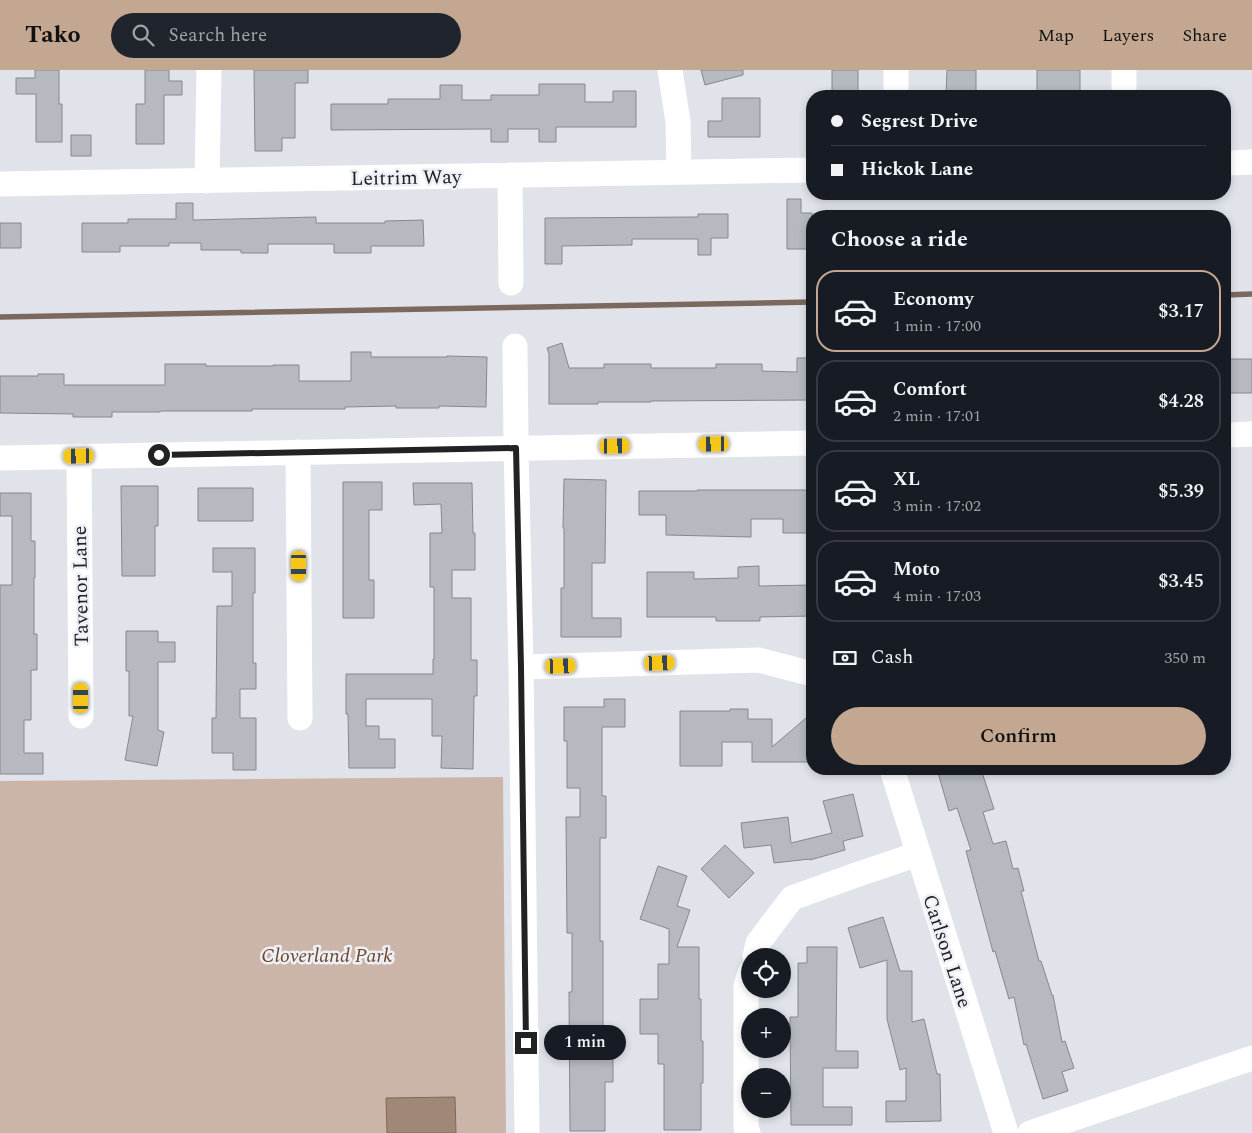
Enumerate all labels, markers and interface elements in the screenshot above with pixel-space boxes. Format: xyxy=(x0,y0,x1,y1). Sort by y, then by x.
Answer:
search box xyxy=(111,13,461,58)
text: Tako xyxy=(25,17,81,53)
icon: search xyxy=(129,21,157,49)
text: Search here xyxy=(169,21,267,50)
text: Map xyxy=(1038,22,1074,49)
text: Layers xyxy=(1102,22,1154,49)
text: Share xyxy=(1182,22,1227,49)
text: Segrest Drive xyxy=(861,107,978,136)
text: Hickok Lane xyxy=(861,155,973,184)
street label: Leitrim Way xyxy=(350,162,463,194)
text: Choose a ride xyxy=(831,223,968,256)
text: Economy xyxy=(893,285,974,314)
icon: car xyxy=(833,289,878,334)
text: $3.17 xyxy=(1158,297,1204,326)
text: 1 min · 17:00 xyxy=(893,314,981,338)
text: Comfort xyxy=(893,375,967,404)
icon: car xyxy=(833,379,878,424)
text: $4.28 xyxy=(1158,387,1204,416)
text: 2 min · 17:01 xyxy=(893,404,981,428)
car xyxy=(698,436,729,452)
car xyxy=(599,438,630,454)
route start xyxy=(148,444,170,466)
car xyxy=(63,448,94,464)
text: XL xyxy=(893,465,920,494)
icon: car xyxy=(833,469,878,514)
text: $5.39 xyxy=(1158,477,1204,506)
text: 3 min · 17:02 xyxy=(893,494,981,518)
street label: Tavenor Lane xyxy=(65,525,97,647)
car xyxy=(291,551,306,581)
text: Moto xyxy=(893,555,940,584)
icon: car xyxy=(833,559,878,604)
text: $3.45 xyxy=(1158,567,1204,596)
text: 4 min · 17:03 xyxy=(893,584,981,608)
text: Cash xyxy=(871,643,913,672)
icon: cash xyxy=(831,644,859,672)
text: 350 m xyxy=(1164,646,1206,670)
car xyxy=(644,655,675,671)
car xyxy=(545,658,576,674)
car xyxy=(73,683,88,713)
button: Confirm xyxy=(831,707,1206,765)
street label: Carlson Lane xyxy=(915,891,980,1012)
park label: Cloverland Park xyxy=(261,941,393,971)
map controls xyxy=(741,948,791,1118)
button: locate xyxy=(741,948,791,998)
button: + xyxy=(741,1008,791,1058)
callout: 1 min xyxy=(544,1026,626,1060)
text: 1 min xyxy=(564,1030,606,1054)
route end xyxy=(515,1032,537,1054)
button: − xyxy=(741,1068,791,1118)

